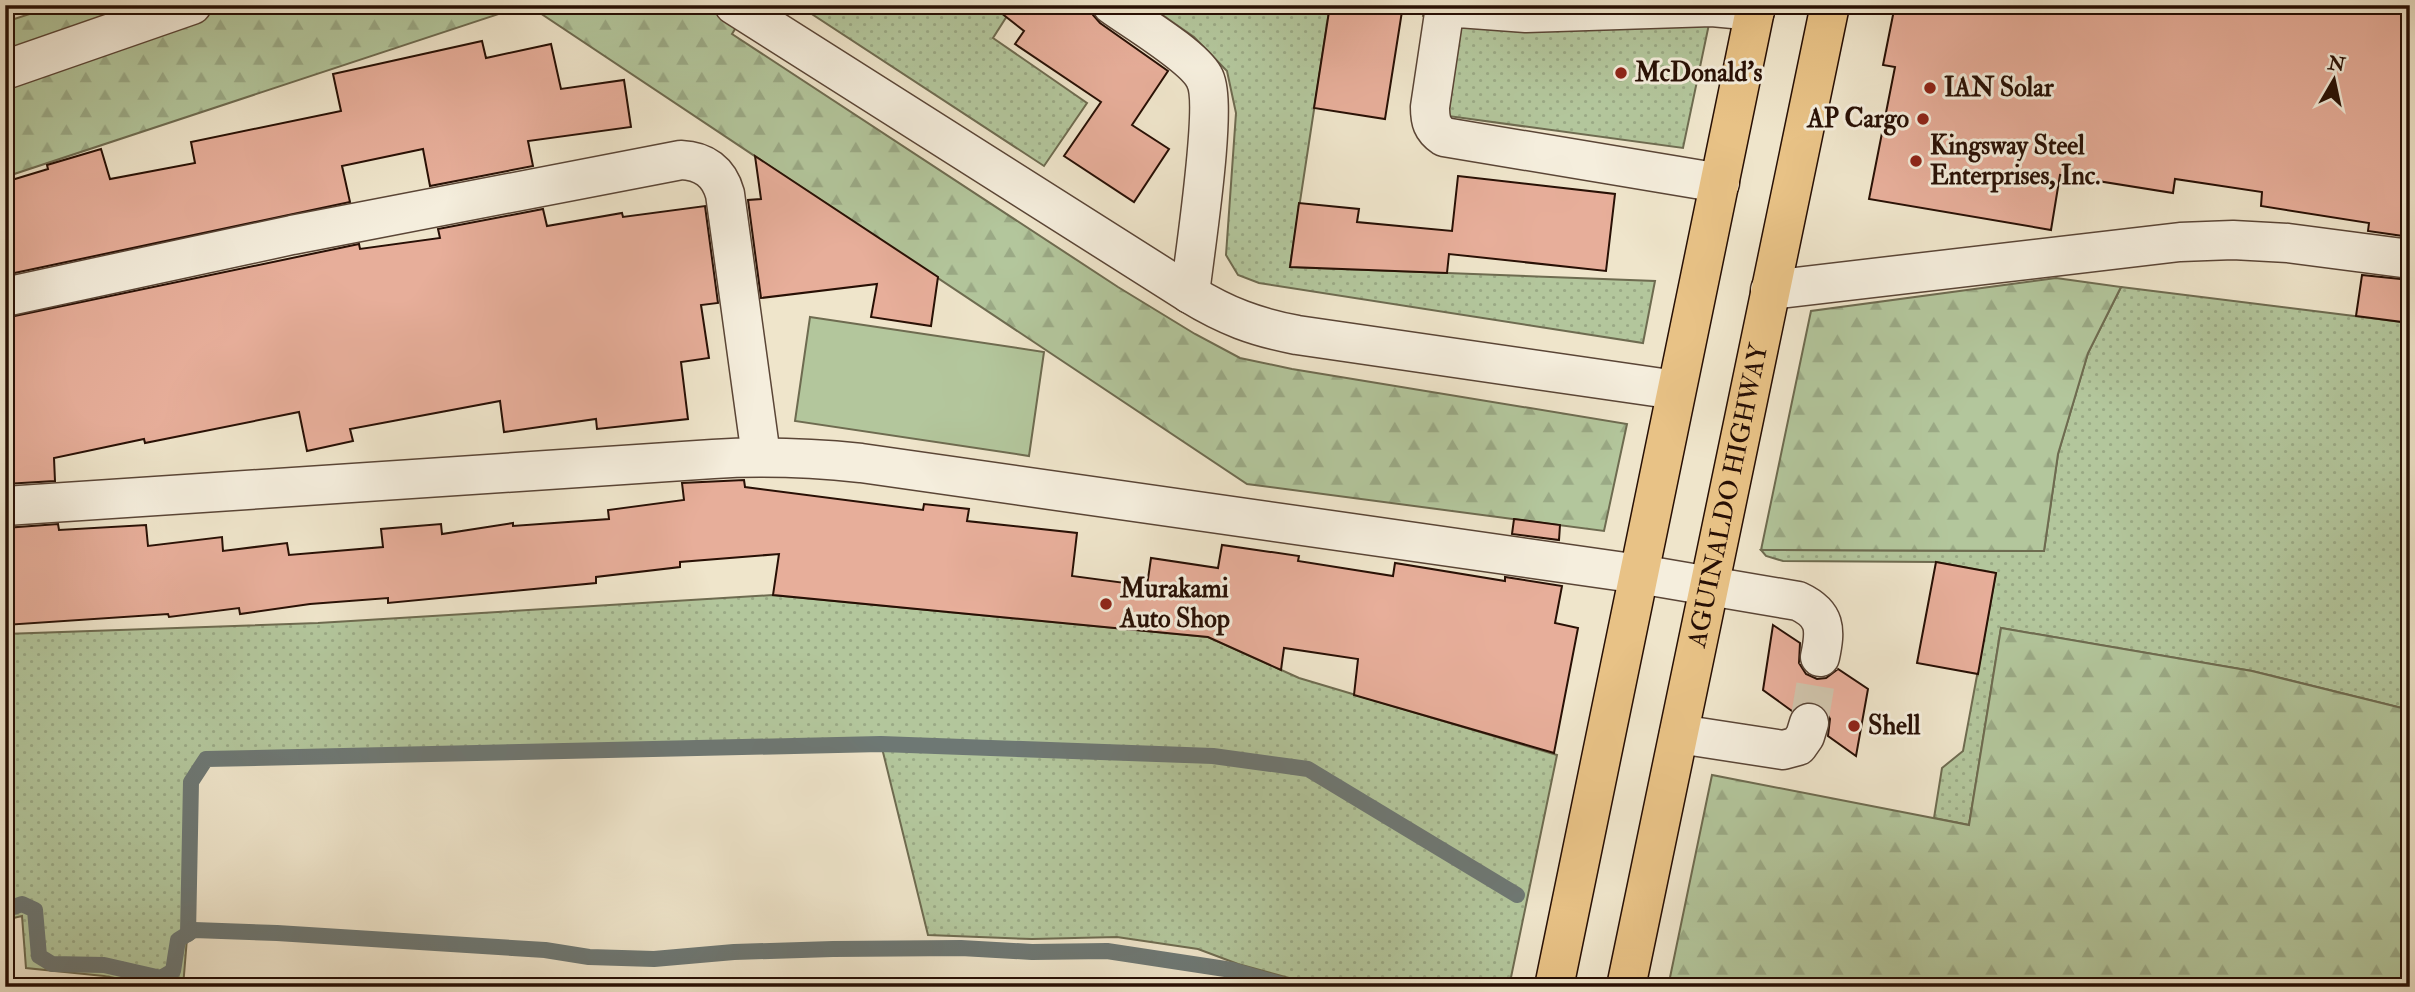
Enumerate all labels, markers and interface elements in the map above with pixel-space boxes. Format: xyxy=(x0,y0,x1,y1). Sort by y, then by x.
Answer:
north arrow xyxy=(2300,46,2370,116)
text: N xyxy=(2325,51,2348,78)
place label: McDonald's xyxy=(1634,57,1762,89)
marker: McDonald's xyxy=(1613,65,1629,81)
place label: IAN Solar xyxy=(1944,72,2054,104)
marker: IAN Solar xyxy=(1922,80,1938,96)
place label: AP Cargo xyxy=(1806,103,1909,136)
marker: AP Cargo xyxy=(1915,111,1931,127)
place label: Kingsway Steel Enterprises, Inc. xyxy=(1930,130,2100,193)
marker: Kingsway Steel Enterprises, Inc. xyxy=(1908,153,1924,169)
street label: AGUINALDO HIGHWAY xyxy=(1681,339,1776,651)
place label: Murakami Auto Shop xyxy=(1119,573,1230,636)
marker: Murakami Auto Shop xyxy=(1098,596,1114,612)
place label: Shell xyxy=(1868,710,1921,742)
marker: Shell xyxy=(1846,718,1862,734)

